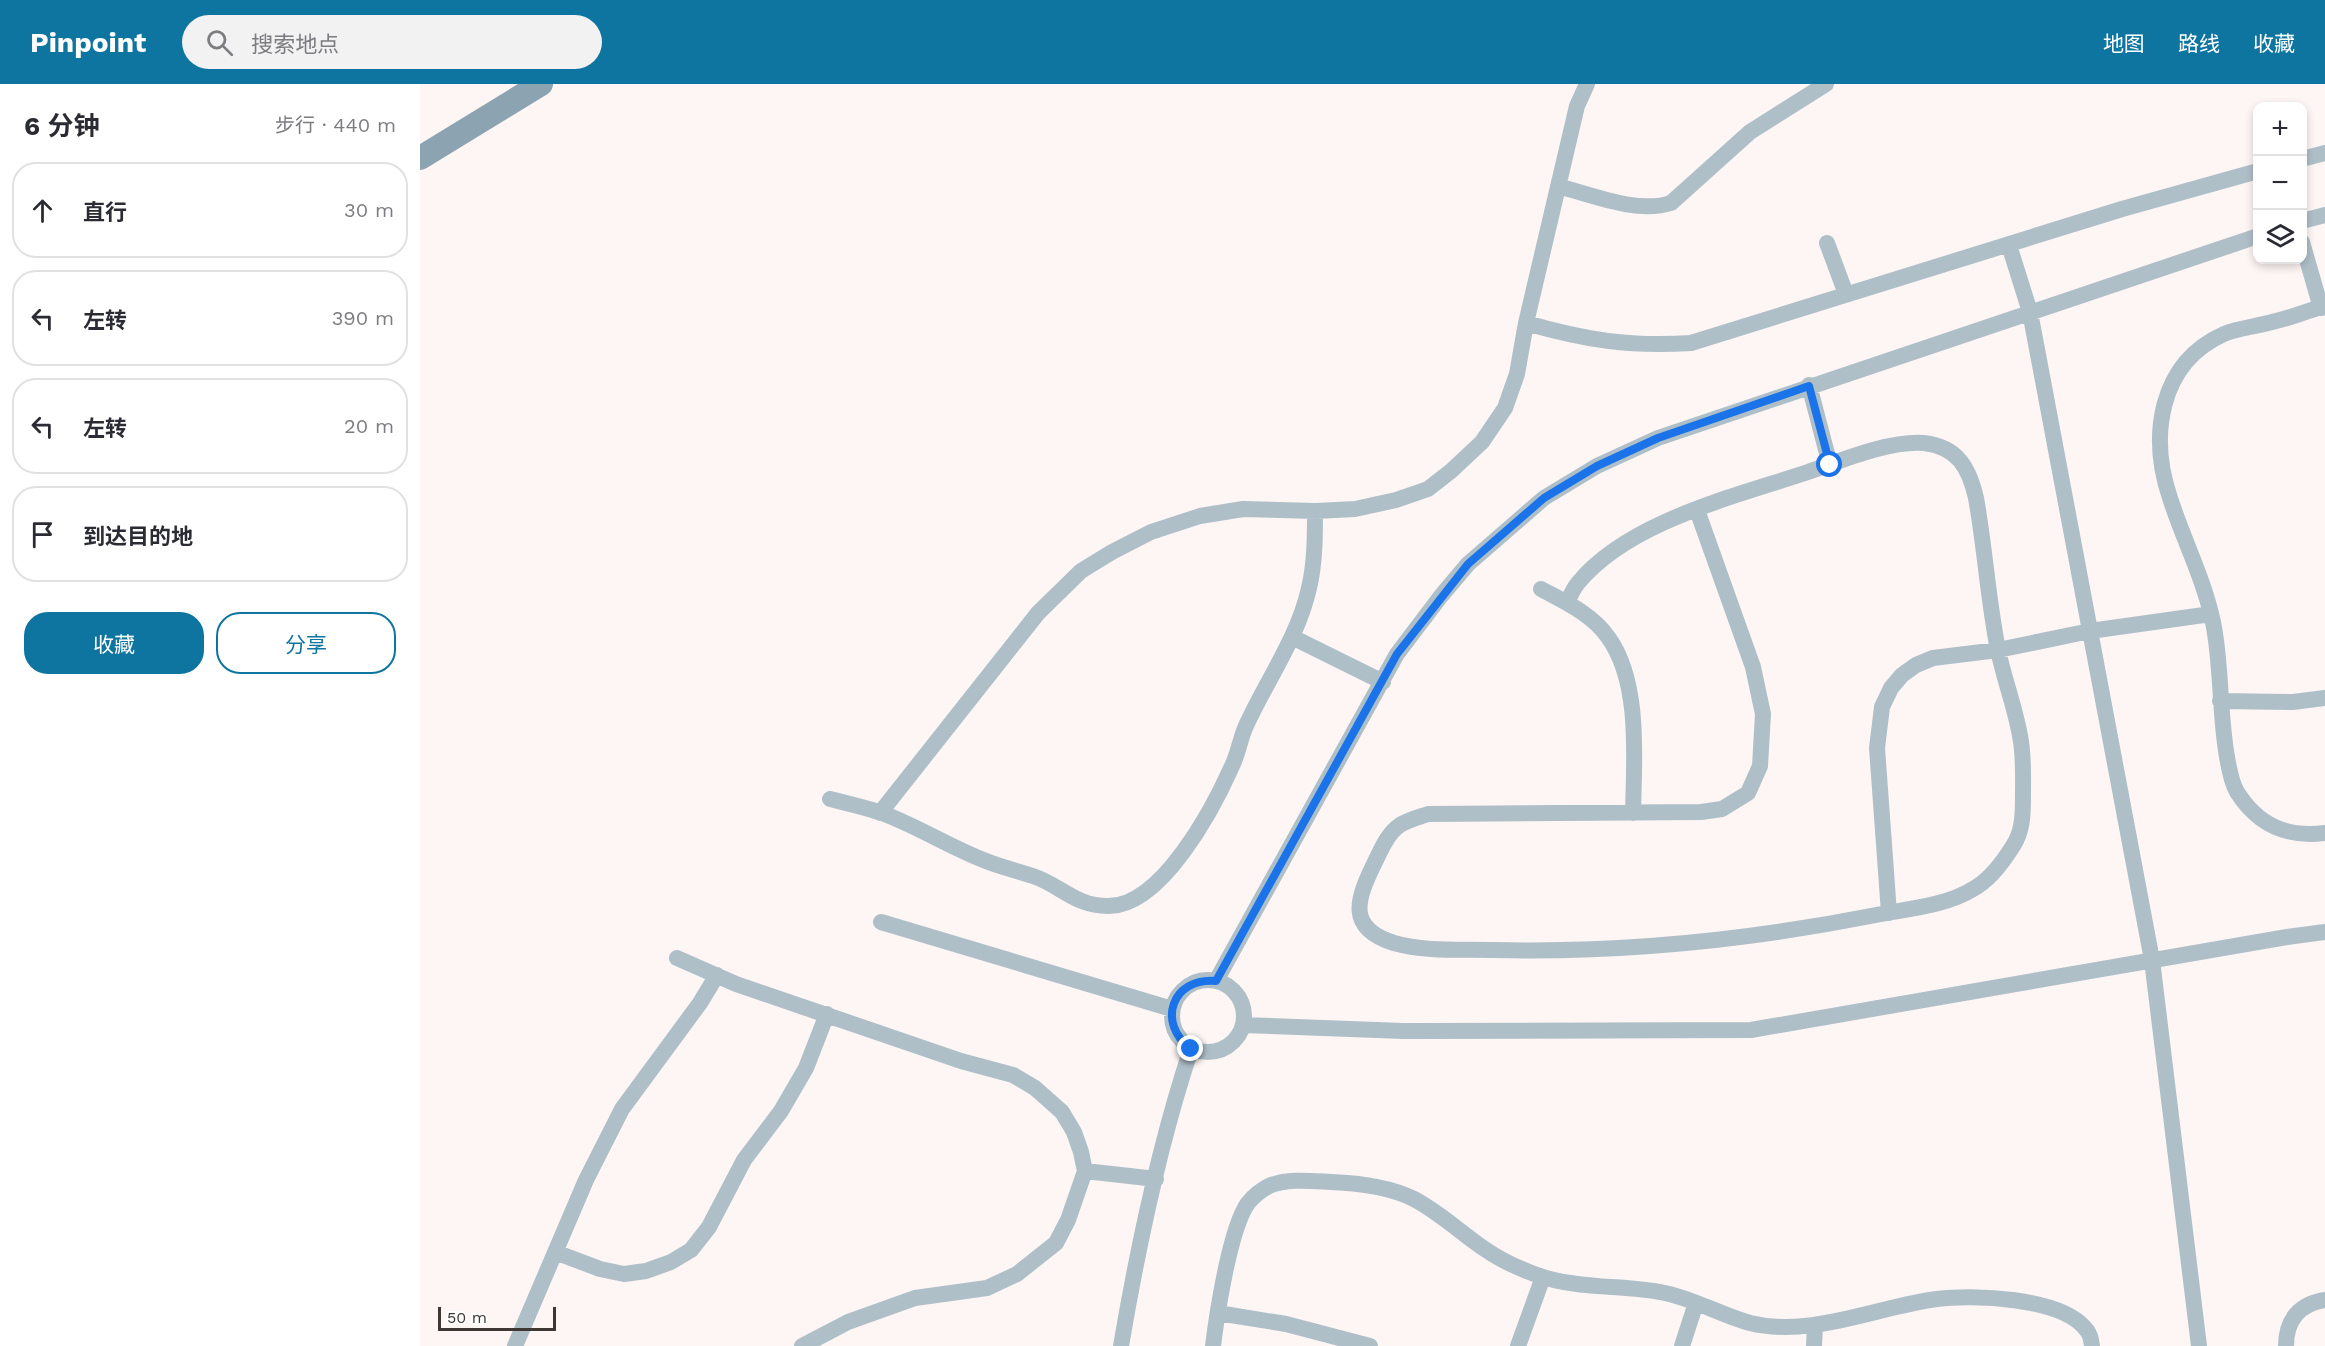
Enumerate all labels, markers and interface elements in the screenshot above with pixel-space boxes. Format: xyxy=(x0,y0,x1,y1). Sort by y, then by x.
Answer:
search box xyxy=(182,15,602,69)
text: Pinpoint xyxy=(30,26,146,59)
icon: search xyxy=(203,26,236,59)
text: 地图 xyxy=(2103,31,2145,56)
text: 路线 xyxy=(2178,31,2220,56)
text: 收藏 xyxy=(2253,31,2295,56)
text: 搜索地点 xyxy=(251,32,339,57)
map controls xyxy=(2253,102,2307,264)
button: + xyxy=(2253,102,2307,156)
text: 6 分钟 xyxy=(24,111,99,141)
text: 步行 · 440 m xyxy=(275,113,396,137)
button: − xyxy=(2253,156,2307,210)
icon: ahead xyxy=(26,194,59,227)
text: 30 m xyxy=(344,198,394,222)
text: 直行 xyxy=(83,200,127,225)
button: layers xyxy=(2253,210,2307,264)
icon: left xyxy=(26,302,59,335)
text: 390 m xyxy=(332,306,394,330)
text: 左转 xyxy=(83,308,127,333)
icon: left xyxy=(26,410,59,443)
text: 20 m xyxy=(344,414,394,438)
text: 左转 xyxy=(83,416,127,441)
route start xyxy=(1816,451,1842,477)
icon: arrive xyxy=(26,518,59,551)
text: 到达目的地 xyxy=(83,524,193,549)
button: 收藏 xyxy=(24,612,204,674)
button: 分享 xyxy=(216,612,396,674)
route end xyxy=(1177,1035,1203,1061)
scale bar xyxy=(438,1304,556,1332)
text: 50 m xyxy=(447,1308,487,1327)

